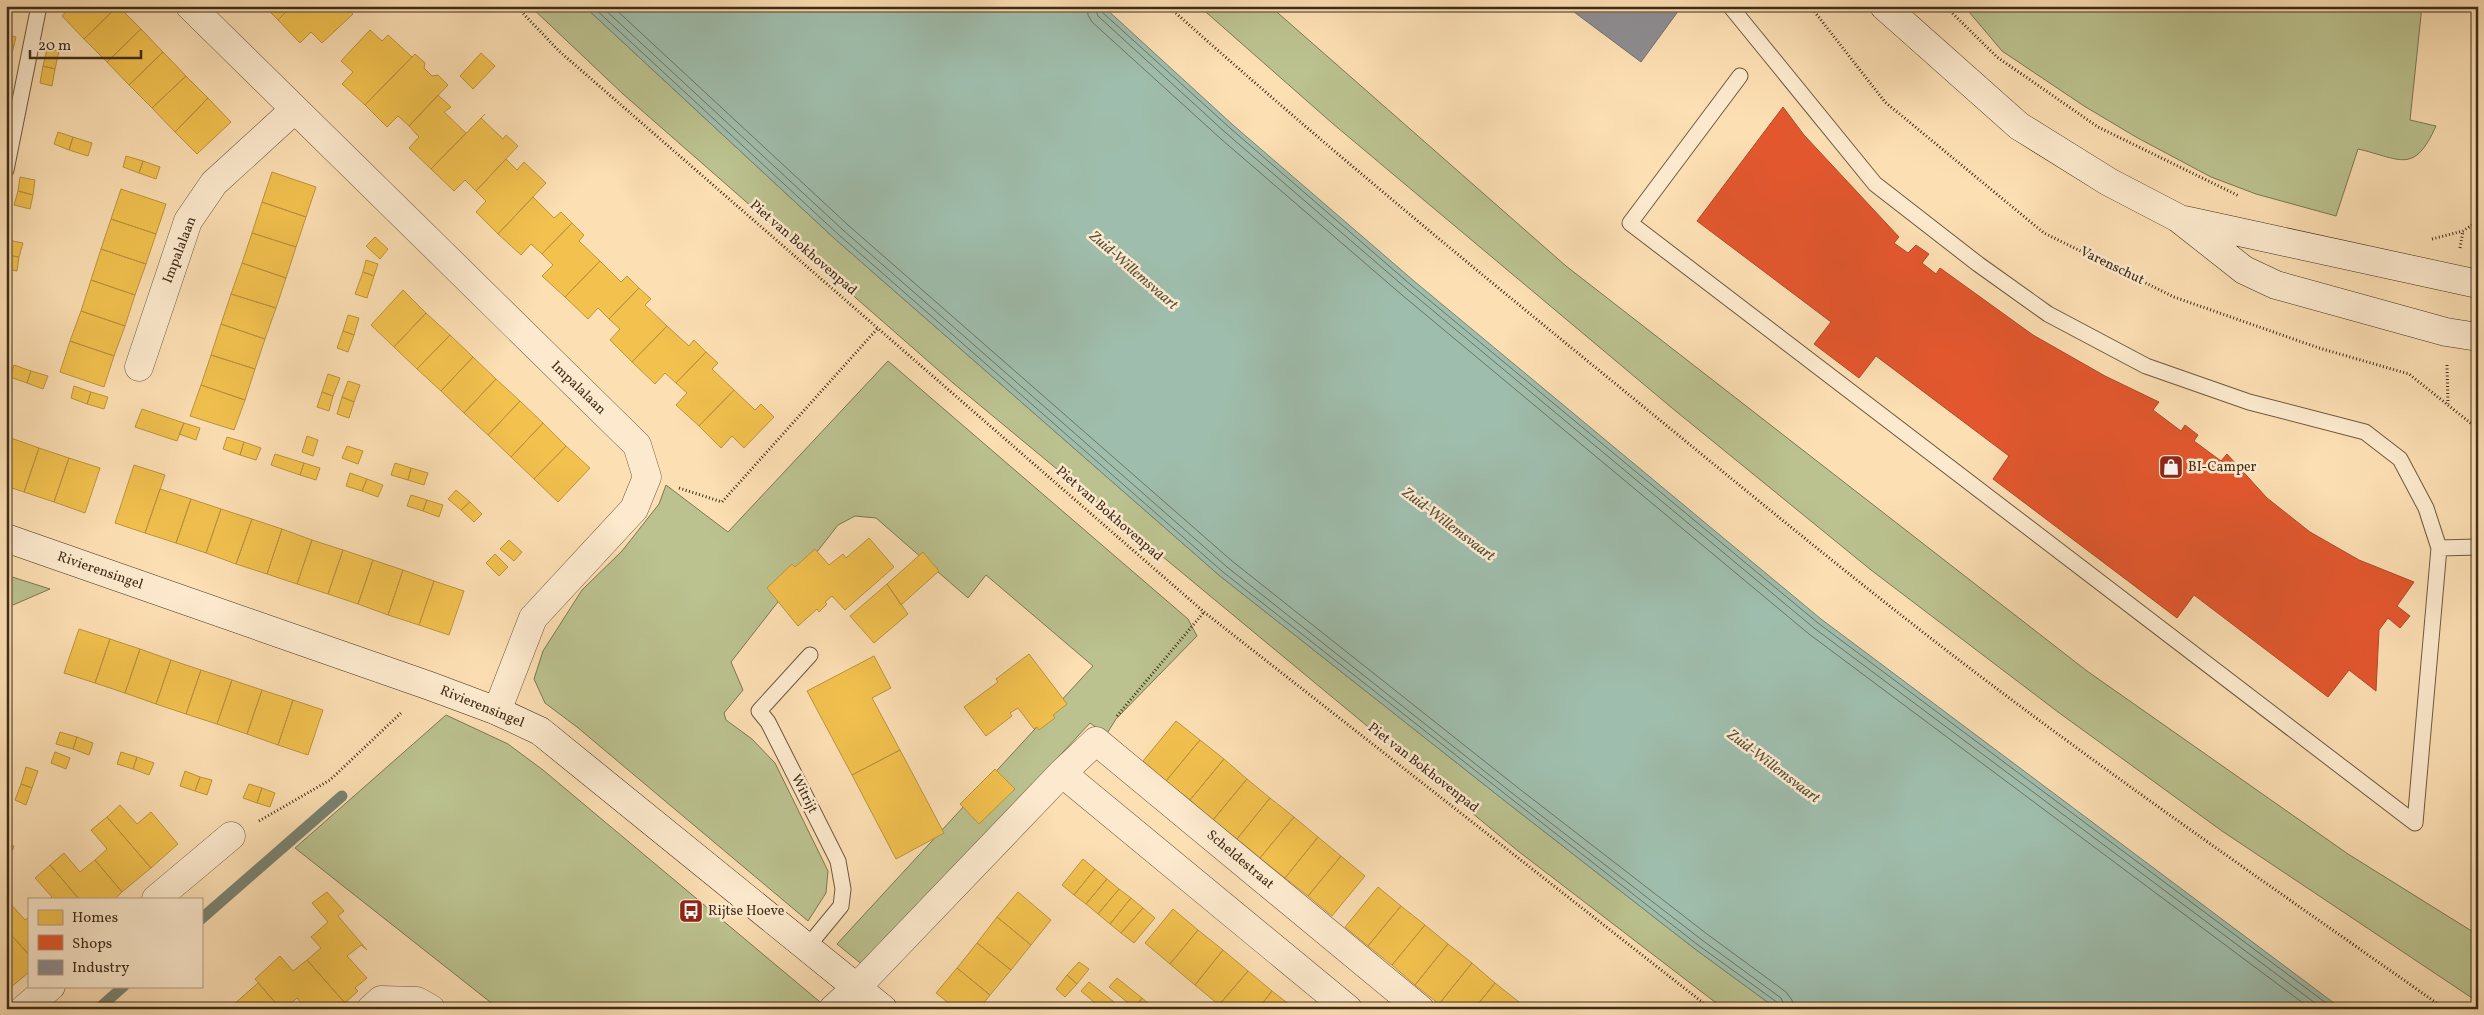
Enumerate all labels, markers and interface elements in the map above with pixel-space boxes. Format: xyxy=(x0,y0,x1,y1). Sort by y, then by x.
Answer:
scale bar xyxy=(30,28,141,60)
text: 20 m xyxy=(38,36,71,57)
street label: Piet van Bokhovenpad xyxy=(745,196,861,300)
street label: Impalalaan xyxy=(159,214,201,286)
water label: Zuid-Willemsvaart xyxy=(1083,226,1183,316)
street label: Varenschut xyxy=(2077,242,2147,290)
street label: Impalalaan xyxy=(546,357,610,419)
shop icon: BI-Camper xyxy=(2158,454,2184,480)
place label: BI-Camper xyxy=(2188,458,2257,477)
street label: Piet van Bokhovenpad xyxy=(1051,462,1167,566)
water label: Zuid-Willemsvaart xyxy=(1396,483,1500,568)
street label: Rivierensingel xyxy=(55,547,145,595)
street label: Rivierensingel xyxy=(437,681,527,733)
street label: Piet van Bokhovenpad xyxy=(1363,719,1483,817)
water label: Zuid-Willemsvaart xyxy=(1721,725,1825,810)
street label: Witrijt xyxy=(786,771,822,817)
street label: Scheldestraat xyxy=(1202,826,1278,894)
legend xyxy=(28,898,202,988)
bus stop icon: Rijtse Hoeve xyxy=(678,898,704,924)
place label: Rijtse Hoeve xyxy=(708,902,785,921)
text: Homes xyxy=(72,908,118,929)
text: Shops xyxy=(72,934,112,955)
text: Industry xyxy=(72,958,129,979)

